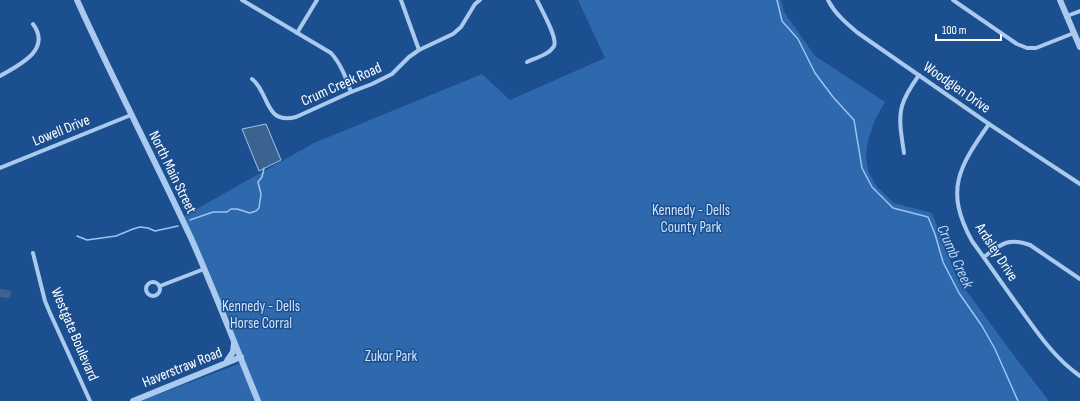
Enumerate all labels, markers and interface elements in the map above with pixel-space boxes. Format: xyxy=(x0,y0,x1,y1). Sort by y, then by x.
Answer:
scale bar xyxy=(936,16,1001,42)
text: 100 m xyxy=(942,23,967,38)
street label: Woodglen Drive xyxy=(919,57,994,118)
street label: Crum Creek Road xyxy=(298,58,384,111)
street label: Lowell Drive xyxy=(30,110,93,151)
street label: North Main Street xyxy=(144,128,201,217)
park label: Kennedy - Dells County Park xyxy=(652,201,730,237)
street label: Ardsley Drive xyxy=(970,219,1022,285)
water label: Crumb Creek xyxy=(932,222,978,292)
street label: Westgate Boulevard xyxy=(46,285,103,384)
park label: Kennedy - Dells Horse Corral xyxy=(222,297,300,333)
street label: Haverstraw Road xyxy=(139,343,225,392)
park label: Zukor Park xyxy=(365,347,418,366)

